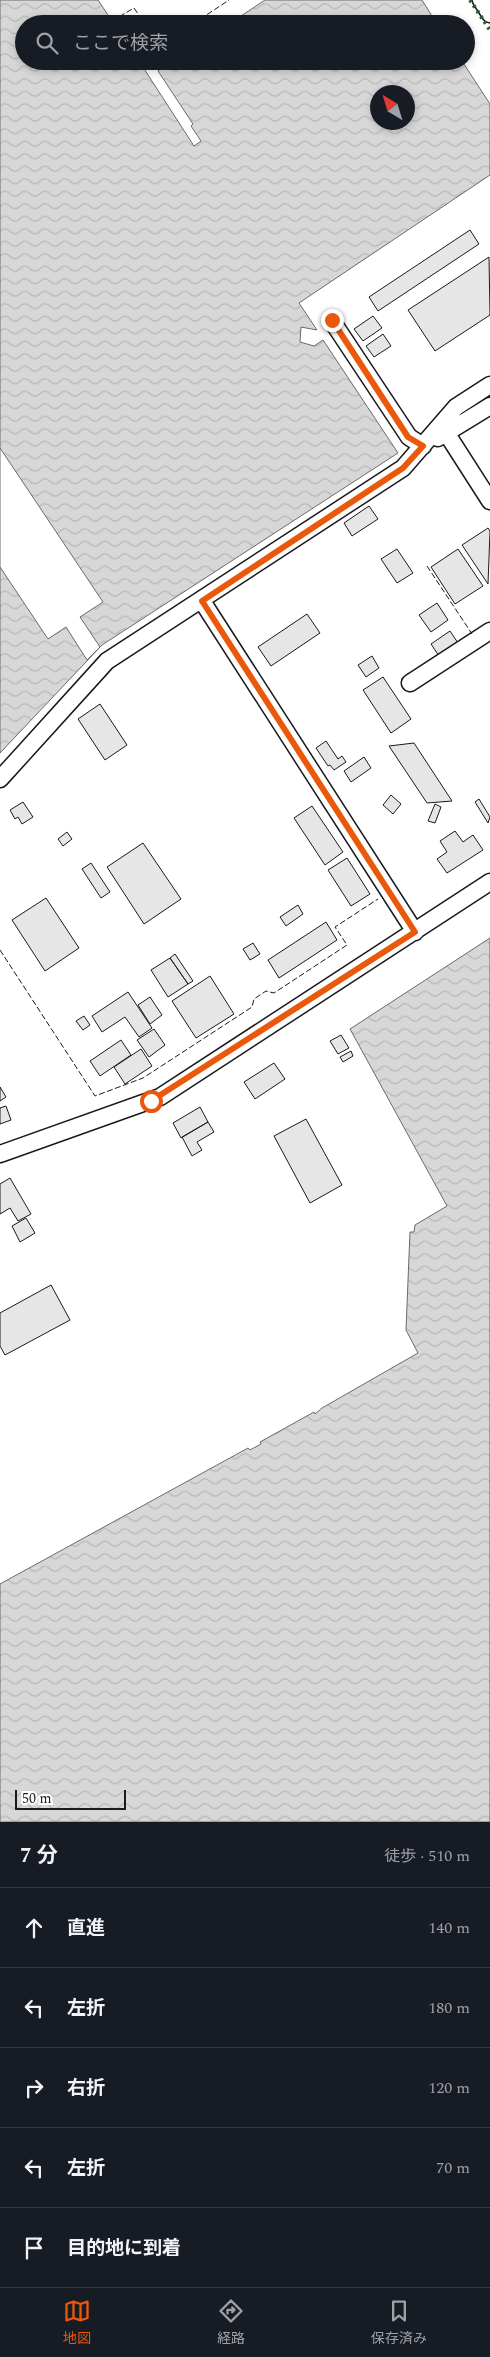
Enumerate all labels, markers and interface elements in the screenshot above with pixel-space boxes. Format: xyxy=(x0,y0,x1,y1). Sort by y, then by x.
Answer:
search box xyxy=(15,15,475,70)
icon: search xyxy=(33,29,61,57)
text: ここで検索 xyxy=(73,29,168,58)
north arrow xyxy=(370,85,415,130)
route end xyxy=(321,309,344,332)
route start xyxy=(140,1090,163,1113)
scale bar xyxy=(15,1787,126,1810)
text: 50 m xyxy=(22,1788,52,1809)
text: 7 分 xyxy=(20,1840,58,1872)
text: 徒歩 · 510 m xyxy=(384,1844,470,1868)
icon: ahead xyxy=(20,1914,48,1942)
text: 直進 xyxy=(67,1914,105,1943)
text: 140 m xyxy=(428,1916,470,1940)
icon: left xyxy=(20,1994,48,2022)
text: 左折 xyxy=(67,1994,105,2023)
text: 180 m xyxy=(428,1996,470,2020)
icon: right xyxy=(20,2074,48,2102)
text: 右折 xyxy=(67,2074,105,2103)
text: 120 m xyxy=(428,2076,470,2100)
icon: left xyxy=(20,2154,48,2182)
text: 左折 xyxy=(67,2154,105,2183)
text: 70 m xyxy=(436,2156,470,2180)
icon: arrive xyxy=(20,2234,48,2262)
text: 目的地に到着 xyxy=(67,2234,181,2263)
tab: 地図 xyxy=(63,2297,91,2349)
tab: 経路 xyxy=(217,2297,245,2349)
tab: 保存済み xyxy=(371,2297,427,2349)

